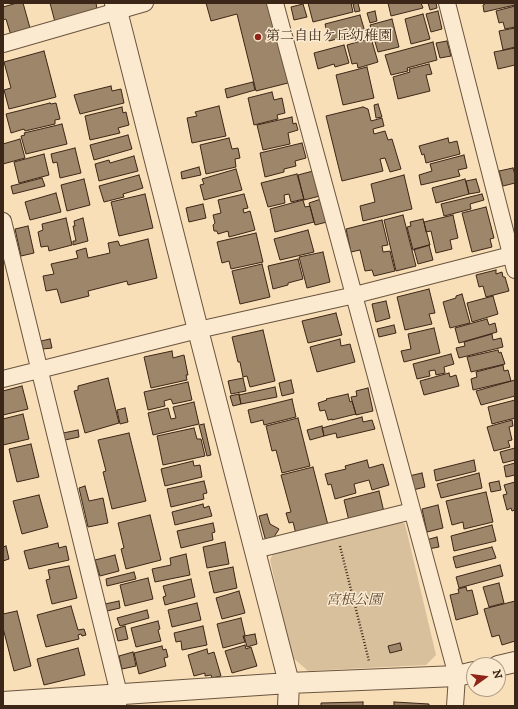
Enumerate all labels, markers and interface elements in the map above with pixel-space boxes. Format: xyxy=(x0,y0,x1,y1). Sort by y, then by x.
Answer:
place label: 第二自由ケ丘幼稚園 xyxy=(266,29,392,45)
marker: 第二自由ケ丘幼稚園 xyxy=(253,32,263,42)
park label: 宮根公園 xyxy=(326,593,382,609)
north arrow xyxy=(466,657,506,697)
text: N xyxy=(489,668,505,680)

